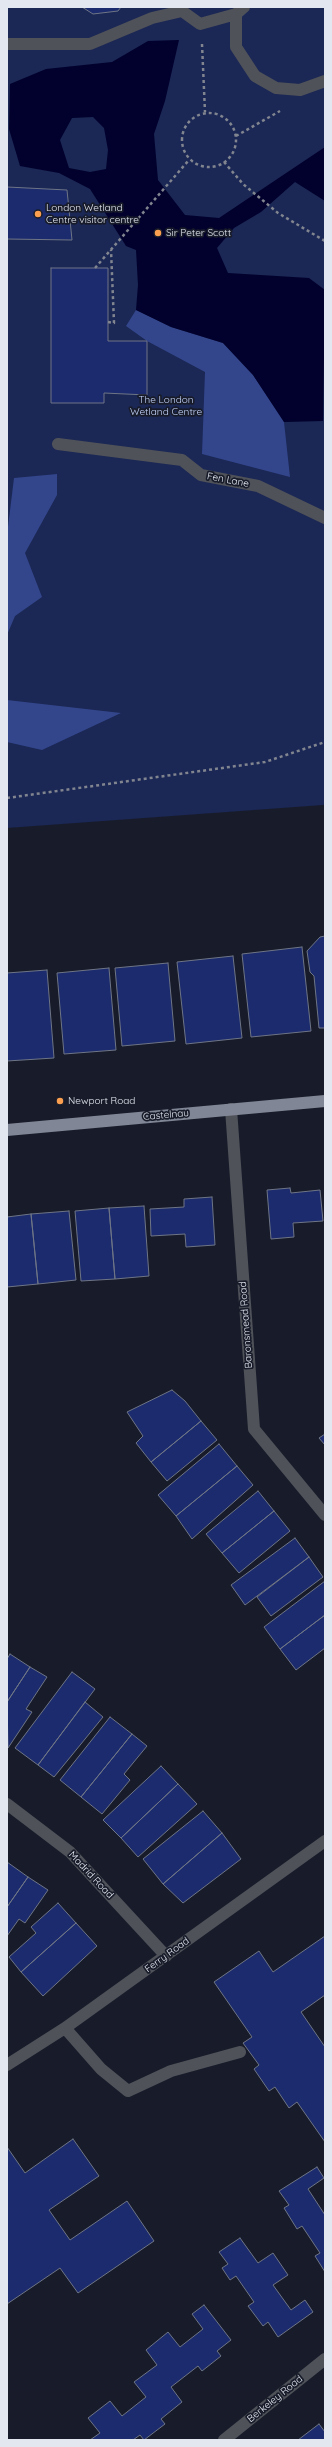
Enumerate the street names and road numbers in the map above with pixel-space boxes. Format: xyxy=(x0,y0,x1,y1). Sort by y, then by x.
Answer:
street label: Fen Lane xyxy=(206,470,250,490)
street label: Castelnau xyxy=(143,1107,189,1123)
street label: Baronsmead Road xyxy=(237,1281,255,1369)
street label: Madrid Road xyxy=(66,1849,116,1901)
street label: Ferry Road xyxy=(142,1935,192,1975)
street label: Berkeley Road xyxy=(245,2373,305,2425)

